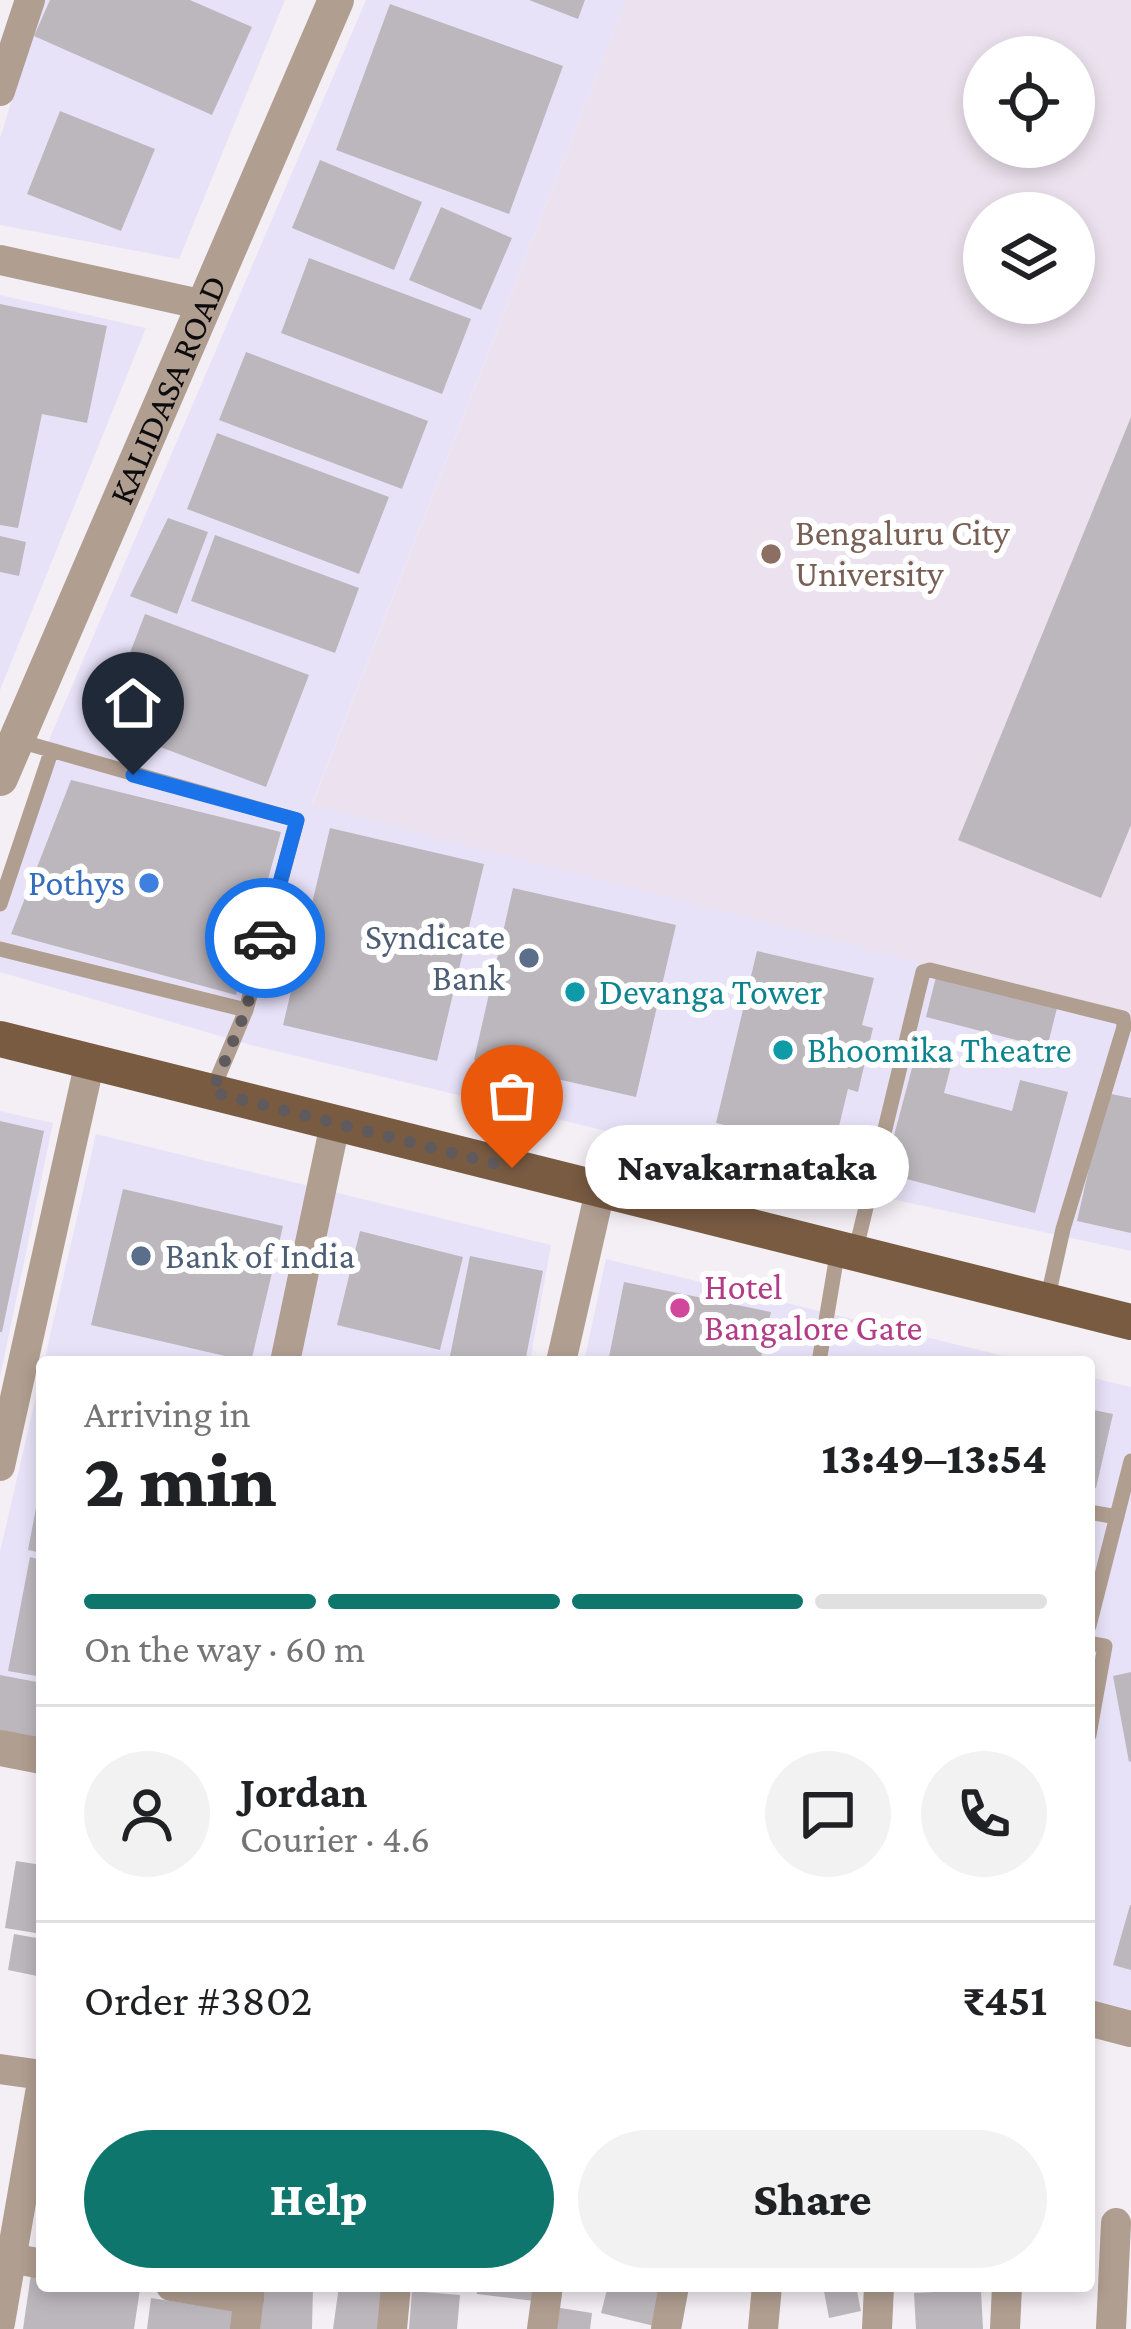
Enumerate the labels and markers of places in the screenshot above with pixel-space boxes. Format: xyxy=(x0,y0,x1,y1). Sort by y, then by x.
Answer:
place label: Bengaluru City University xyxy=(795,513,1010,594)
marker: Bengaluru City University xyxy=(758,541,784,567)
pin xyxy=(82,652,184,775)
place label: Pothys xyxy=(28,863,125,903)
marker: Pothys xyxy=(136,870,162,896)
place label: Syndicate Bank xyxy=(365,917,506,998)
marker: Syndicate Bank xyxy=(516,945,542,971)
place label: Devanga Tower xyxy=(599,972,823,1012)
marker: Devanga Tower xyxy=(562,979,588,1005)
place label: Bhoomika Theatre xyxy=(807,1030,1072,1070)
marker: Bhoomika Theatre xyxy=(770,1037,796,1063)
pin xyxy=(461,1045,563,1168)
callout: Navakarnataka xyxy=(584,1126,908,1210)
place label: Bank of India xyxy=(165,1236,355,1276)
marker: Bank of India xyxy=(128,1243,154,1269)
place label: Hotel Bangalore Gate xyxy=(704,1267,922,1348)
marker: Hotel Bangalore Gate xyxy=(667,1295,693,1321)

